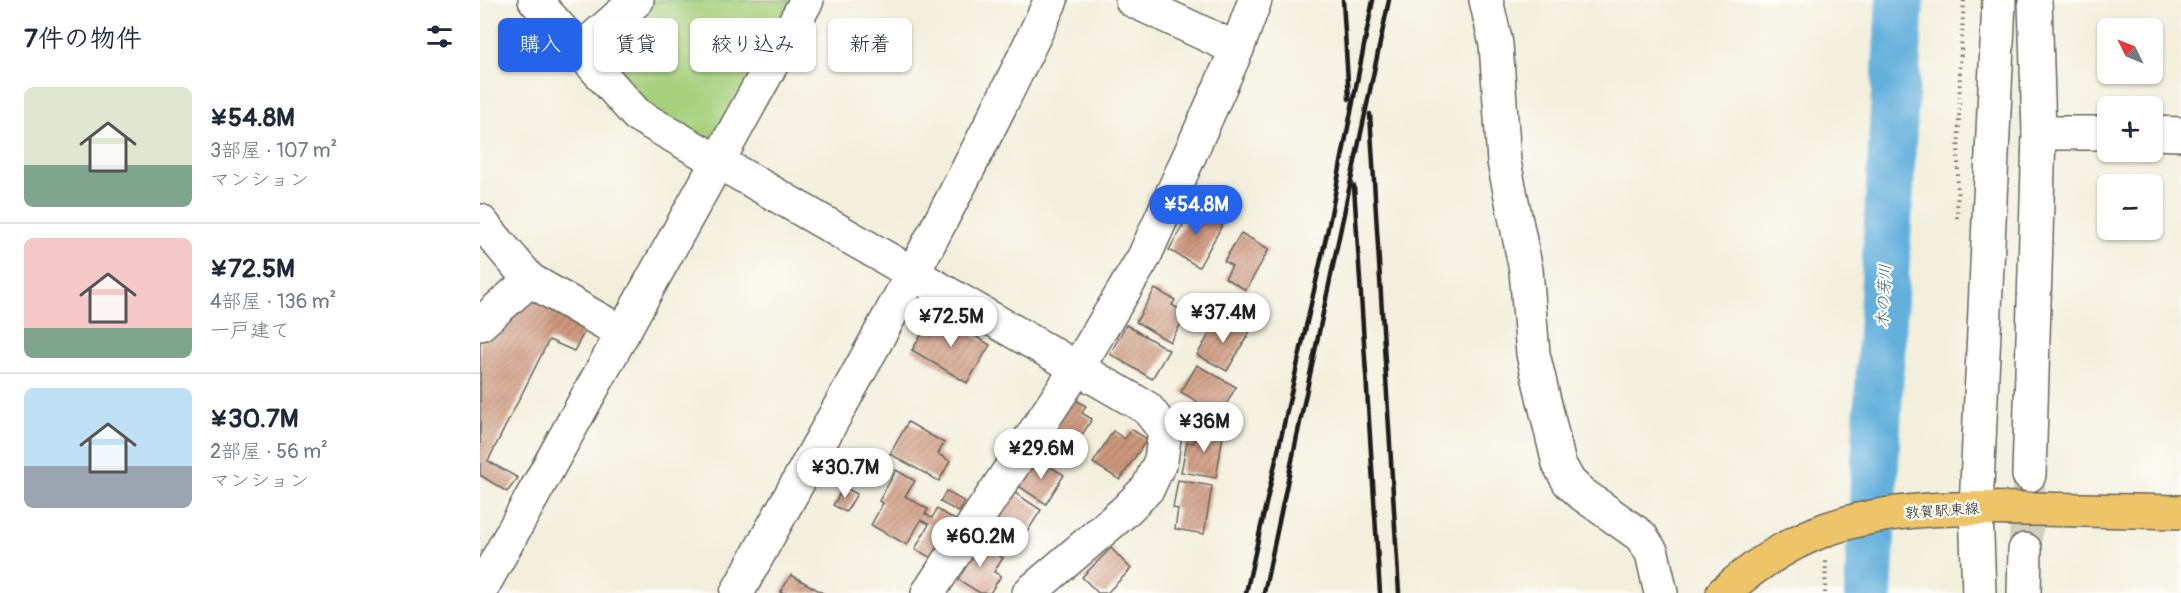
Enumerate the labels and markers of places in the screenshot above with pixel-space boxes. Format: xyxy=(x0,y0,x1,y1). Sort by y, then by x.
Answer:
pin: ¥54.8M xyxy=(1147,185,1245,236)
pin: ¥37.4M xyxy=(1174,293,1272,344)
pin: ¥72.5M xyxy=(902,297,1000,348)
pin: ¥36M xyxy=(1168,402,1240,453)
pin: ¥29.6M xyxy=(992,429,1090,480)
pin: ¥30.7M xyxy=(796,448,894,499)
pin: ¥60.2M xyxy=(931,517,1029,568)

